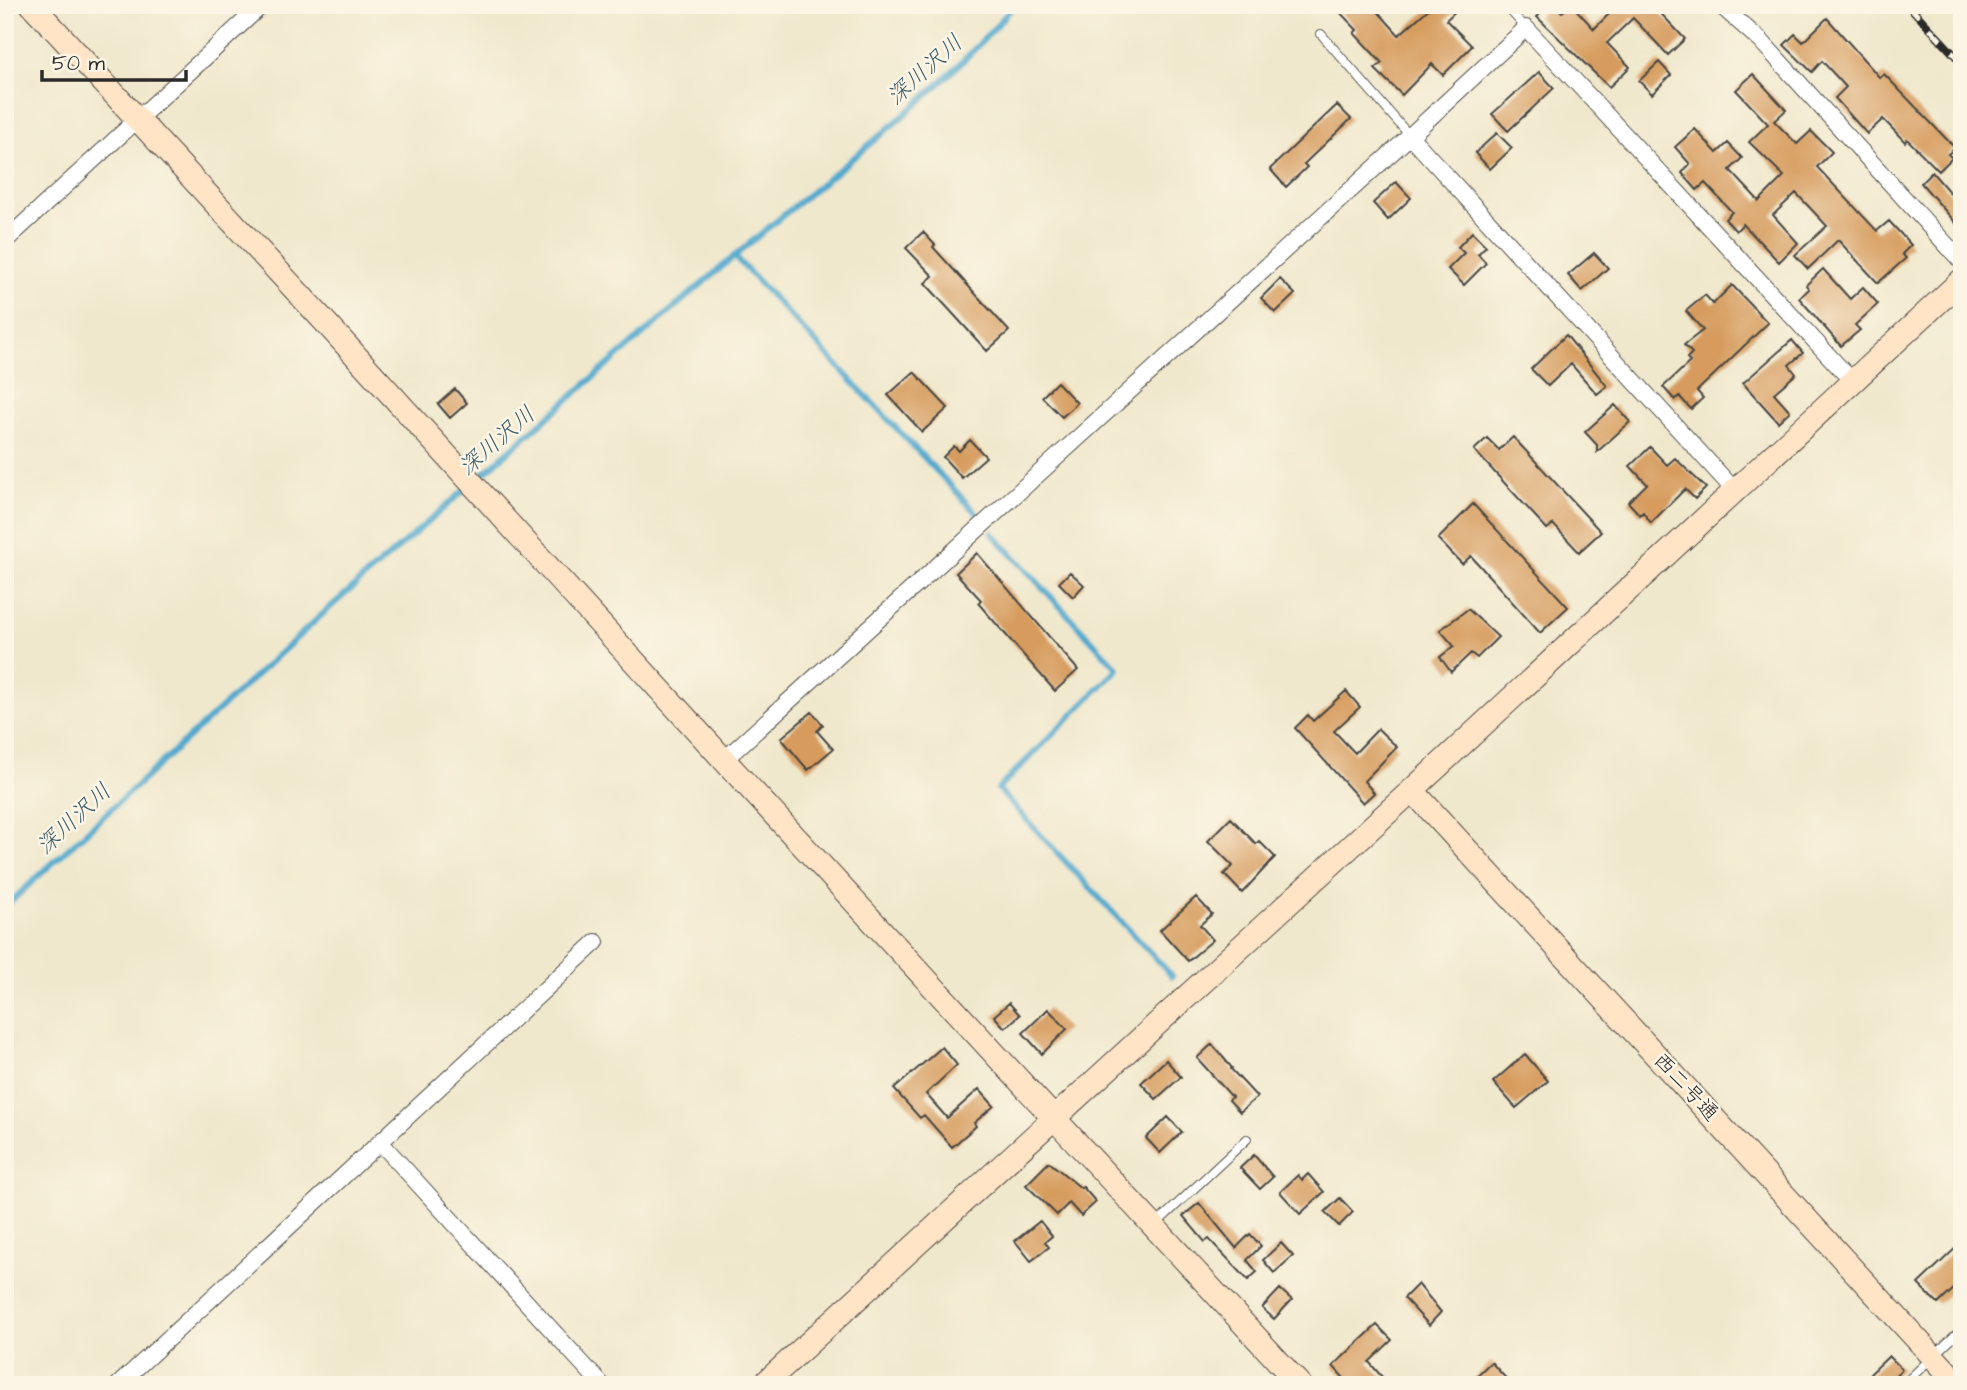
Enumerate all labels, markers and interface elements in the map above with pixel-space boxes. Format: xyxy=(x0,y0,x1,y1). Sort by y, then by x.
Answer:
water label: 深川沢川 xyxy=(880,27,970,113)
scale bar xyxy=(42,38,186,82)
text: 50 m xyxy=(52,49,106,78)
water label: 深川沢川 xyxy=(452,399,542,483)
water label: 深川沢川 xyxy=(29,776,119,862)
street label: 西二号通 xyxy=(1647,1046,1725,1128)

